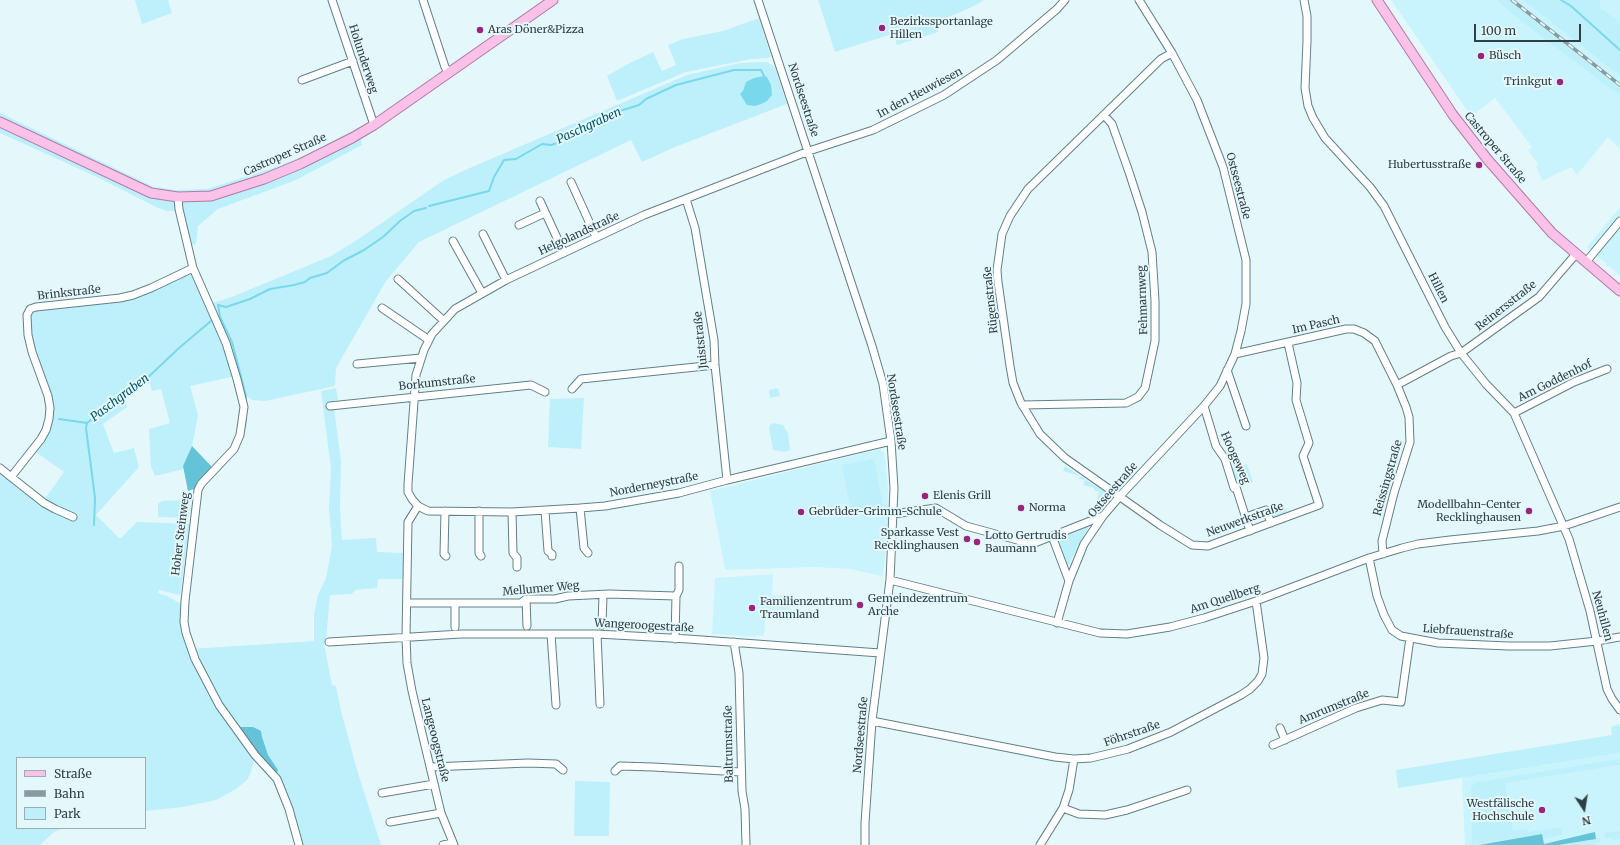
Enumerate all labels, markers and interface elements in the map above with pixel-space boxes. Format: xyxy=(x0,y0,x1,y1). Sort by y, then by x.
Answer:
place label: Bezirkssportanlage Hillen xyxy=(890,15,993,41)
scale bar xyxy=(1476,16,1583,42)
street label: Holunderweg xyxy=(346,23,380,95)
place label: Aras Döner&Pizza xyxy=(488,23,584,37)
marker: Bezirkssportanlage Hillen xyxy=(877,23,887,33)
text: 100 m xyxy=(1481,23,1516,38)
marker: Aras Döner&Pizza xyxy=(475,25,485,35)
place label: Büsch xyxy=(1489,49,1521,63)
marker: Büsch xyxy=(1476,51,1486,61)
street label: Nordseestraße xyxy=(785,61,821,139)
street label: In den Heuwiesen xyxy=(875,65,965,121)
place label: Trinkgut xyxy=(1504,75,1552,89)
marker: Trinkgut xyxy=(1555,77,1565,87)
water label: Paschgraben xyxy=(554,105,624,147)
street label: Castroper Straße xyxy=(1461,110,1529,186)
street label: Castroper Straße xyxy=(242,131,328,179)
street label: Ostseestraße xyxy=(1223,151,1253,221)
place label: Hubertusstraße xyxy=(1388,158,1471,172)
marker: Hubertusstraße xyxy=(1474,160,1484,170)
street label: Helgolandstraße xyxy=(537,210,621,258)
street label: Fehmarnweg xyxy=(1135,265,1151,335)
street label: Rügenstraße xyxy=(981,266,1001,334)
street label: Hillen xyxy=(1425,271,1451,305)
street label: Reinersstraße xyxy=(1473,278,1539,334)
street label: Brinkstraße xyxy=(37,283,101,303)
street label: Juiststraße xyxy=(691,311,711,369)
street label: Im Pasch xyxy=(1291,313,1341,337)
street label: Am Goddenhof xyxy=(1516,357,1594,405)
water label: Paschgraben xyxy=(88,371,152,425)
street label: Borkumstraße xyxy=(398,372,476,394)
street label: Nordseestraße xyxy=(883,373,909,451)
street label: Hoogeweg xyxy=(1218,430,1252,486)
street label: Reissingstraße xyxy=(1371,438,1405,518)
street label: Ostseestraße xyxy=(1086,460,1140,520)
street label: Norderneystraße xyxy=(609,470,699,500)
place label: Elenis Grill xyxy=(933,489,991,503)
street label: Hoher Steinweg xyxy=(169,491,193,577)
marker: Elenis Grill xyxy=(920,491,930,501)
place label: Modellbahn-Center Recklinghausen xyxy=(1417,498,1521,524)
street label: Neuwerkstraße xyxy=(1205,500,1285,540)
place label: Norma xyxy=(1029,501,1066,515)
marker: Norma xyxy=(1016,503,1026,513)
place label: Gebrüder-Grimm-Schule xyxy=(809,505,942,519)
marker: Modellbahn-Center Recklinghausen xyxy=(1524,506,1534,516)
marker: Gebrüder-Grimm-Schule xyxy=(796,507,806,517)
place label: Sparkasse Vest Recklinghausen xyxy=(874,526,959,552)
place label: Lotto Gertrudis Baumann xyxy=(985,529,1067,555)
marker: Sparkasse Vest Recklinghausen xyxy=(962,534,972,544)
marker: Lotto Gertrudis Baumann xyxy=(972,537,982,547)
street label: Mellumer Weg xyxy=(502,579,580,599)
street label: Am Quellberg xyxy=(1188,581,1262,617)
street label: Neuhillen xyxy=(1589,589,1615,643)
place label: Gemeindezentrum Arche xyxy=(868,592,968,618)
place label: Familienzentrum Traumland xyxy=(760,595,852,621)
marker: Gemeindezentrum Arche xyxy=(855,600,865,610)
marker: Familienzentrum Traumland xyxy=(747,603,757,613)
street label: Wangeroogestraße xyxy=(594,617,694,635)
street label: Liebfrauenstraße xyxy=(1422,622,1514,642)
street label: Amrumstraße xyxy=(1297,687,1371,727)
street label: Nordseestraße xyxy=(851,696,871,774)
street label: Langeoogstraße xyxy=(418,697,452,783)
street label: Baltrumstraße xyxy=(722,705,736,783)
street label: Föhrstraße xyxy=(1102,718,1162,750)
legend xyxy=(16,757,146,829)
text: Straße xyxy=(54,766,92,781)
text: Bahn xyxy=(54,786,85,801)
north arrow xyxy=(1564,789,1604,829)
place label: Westfälische Hochschule xyxy=(1467,797,1534,823)
marker: Westfälische Hochschule xyxy=(1537,805,1547,815)
text: Park xyxy=(54,806,81,821)
text: N xyxy=(1581,813,1592,828)

